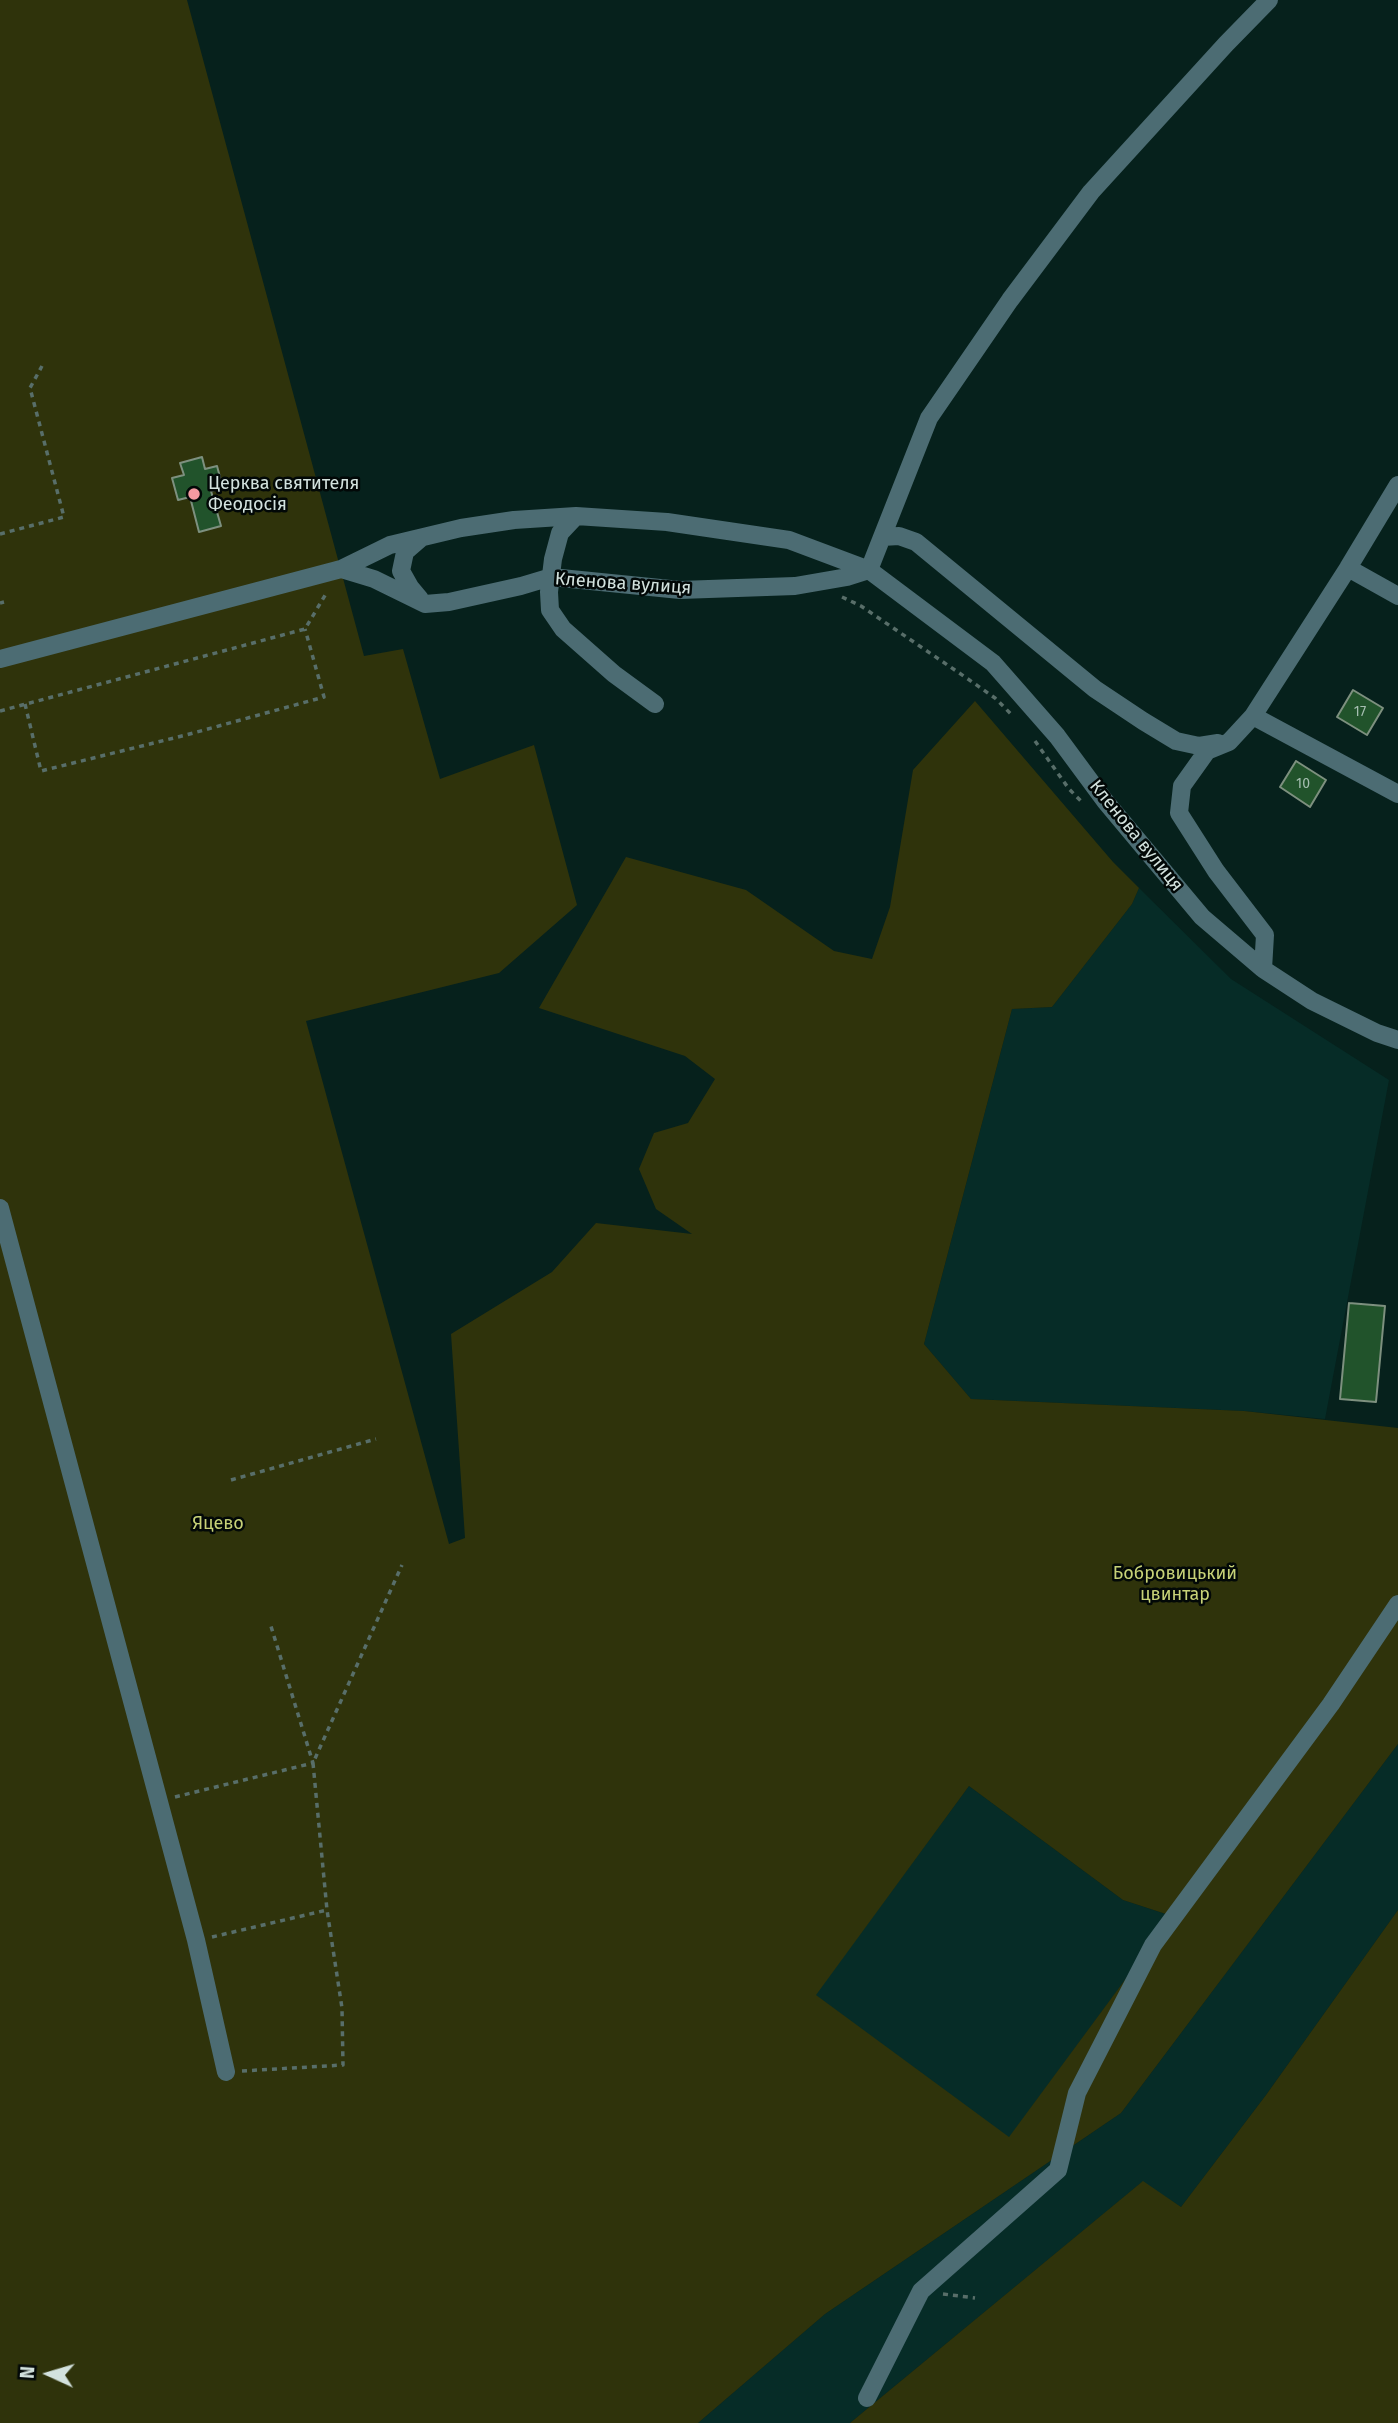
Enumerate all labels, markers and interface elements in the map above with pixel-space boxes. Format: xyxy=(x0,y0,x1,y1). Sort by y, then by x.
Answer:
place label: Церква святителя Феодосія xyxy=(208,473,359,516)
marker: Церква святителя Феодосія xyxy=(186,486,202,502)
street label: Кленова вулиця xyxy=(554,568,692,600)
house number: 17 xyxy=(1354,704,1366,720)
street label: Кленова вулиця xyxy=(1085,776,1187,896)
house number: 10 xyxy=(1296,776,1310,792)
park label: Яцево xyxy=(192,1513,244,1535)
park label: Бобровицький цвинтар xyxy=(1113,1563,1237,1606)
north arrow xyxy=(14,2339,84,2409)
text: N xyxy=(16,2365,39,2380)

